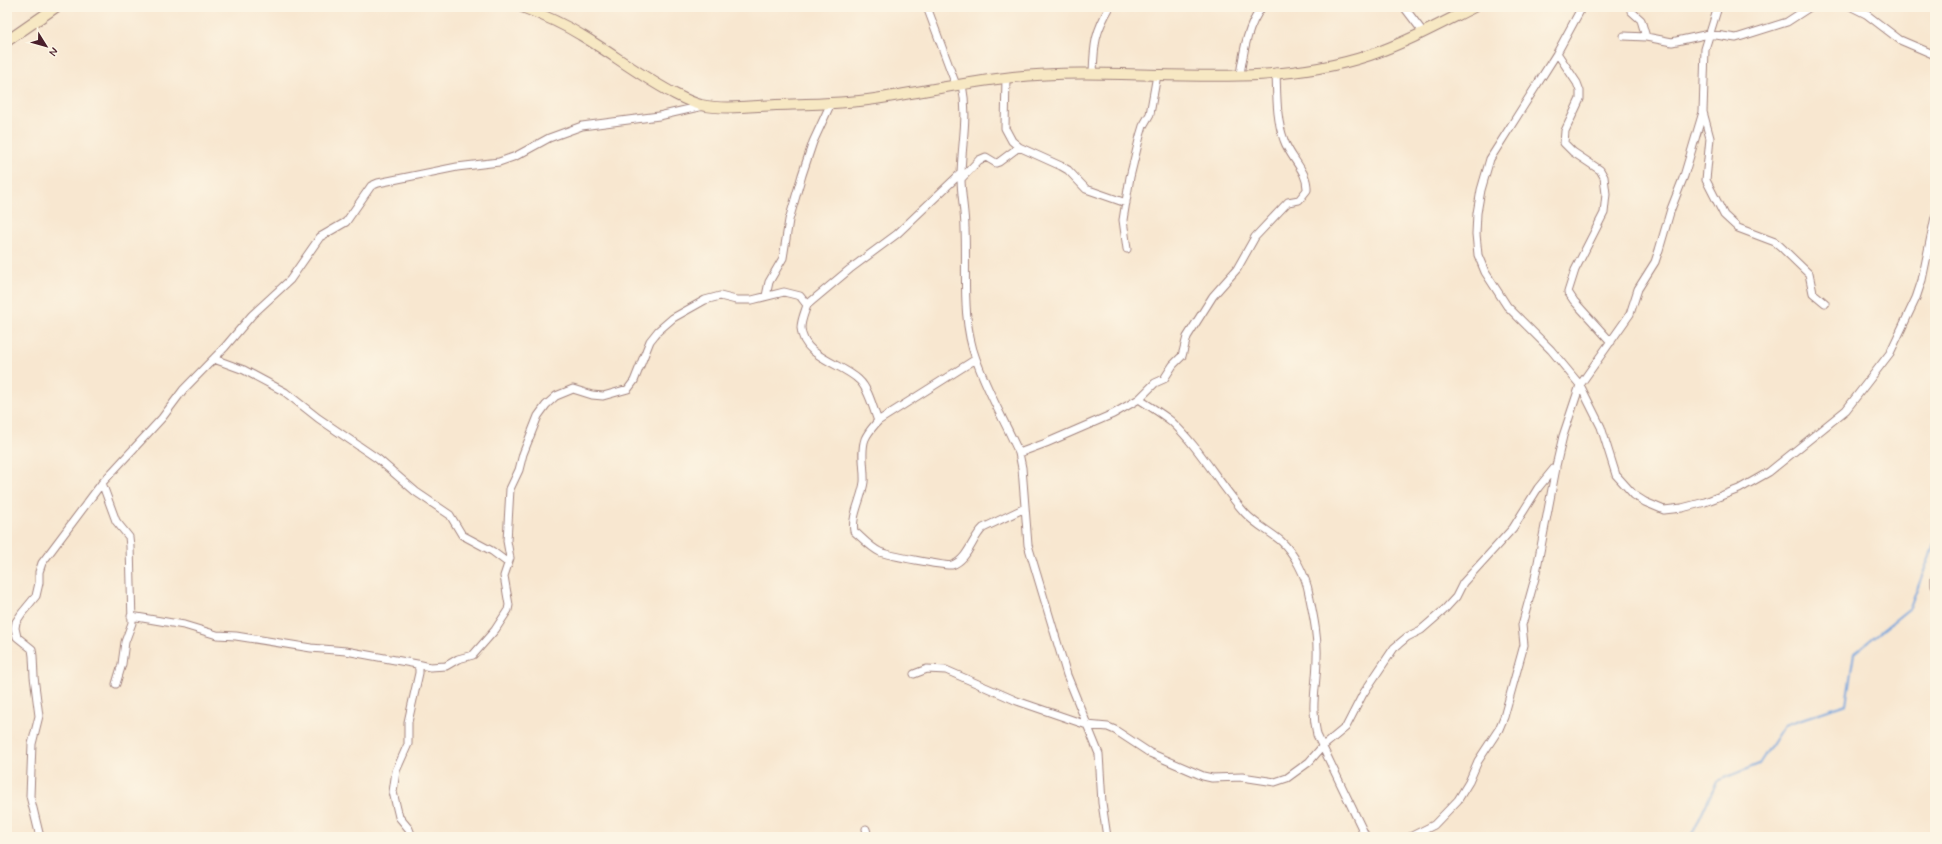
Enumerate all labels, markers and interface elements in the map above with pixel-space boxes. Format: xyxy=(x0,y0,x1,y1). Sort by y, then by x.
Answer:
north arrow xyxy=(26,26,66,66)
text: N xyxy=(45,44,61,59)

